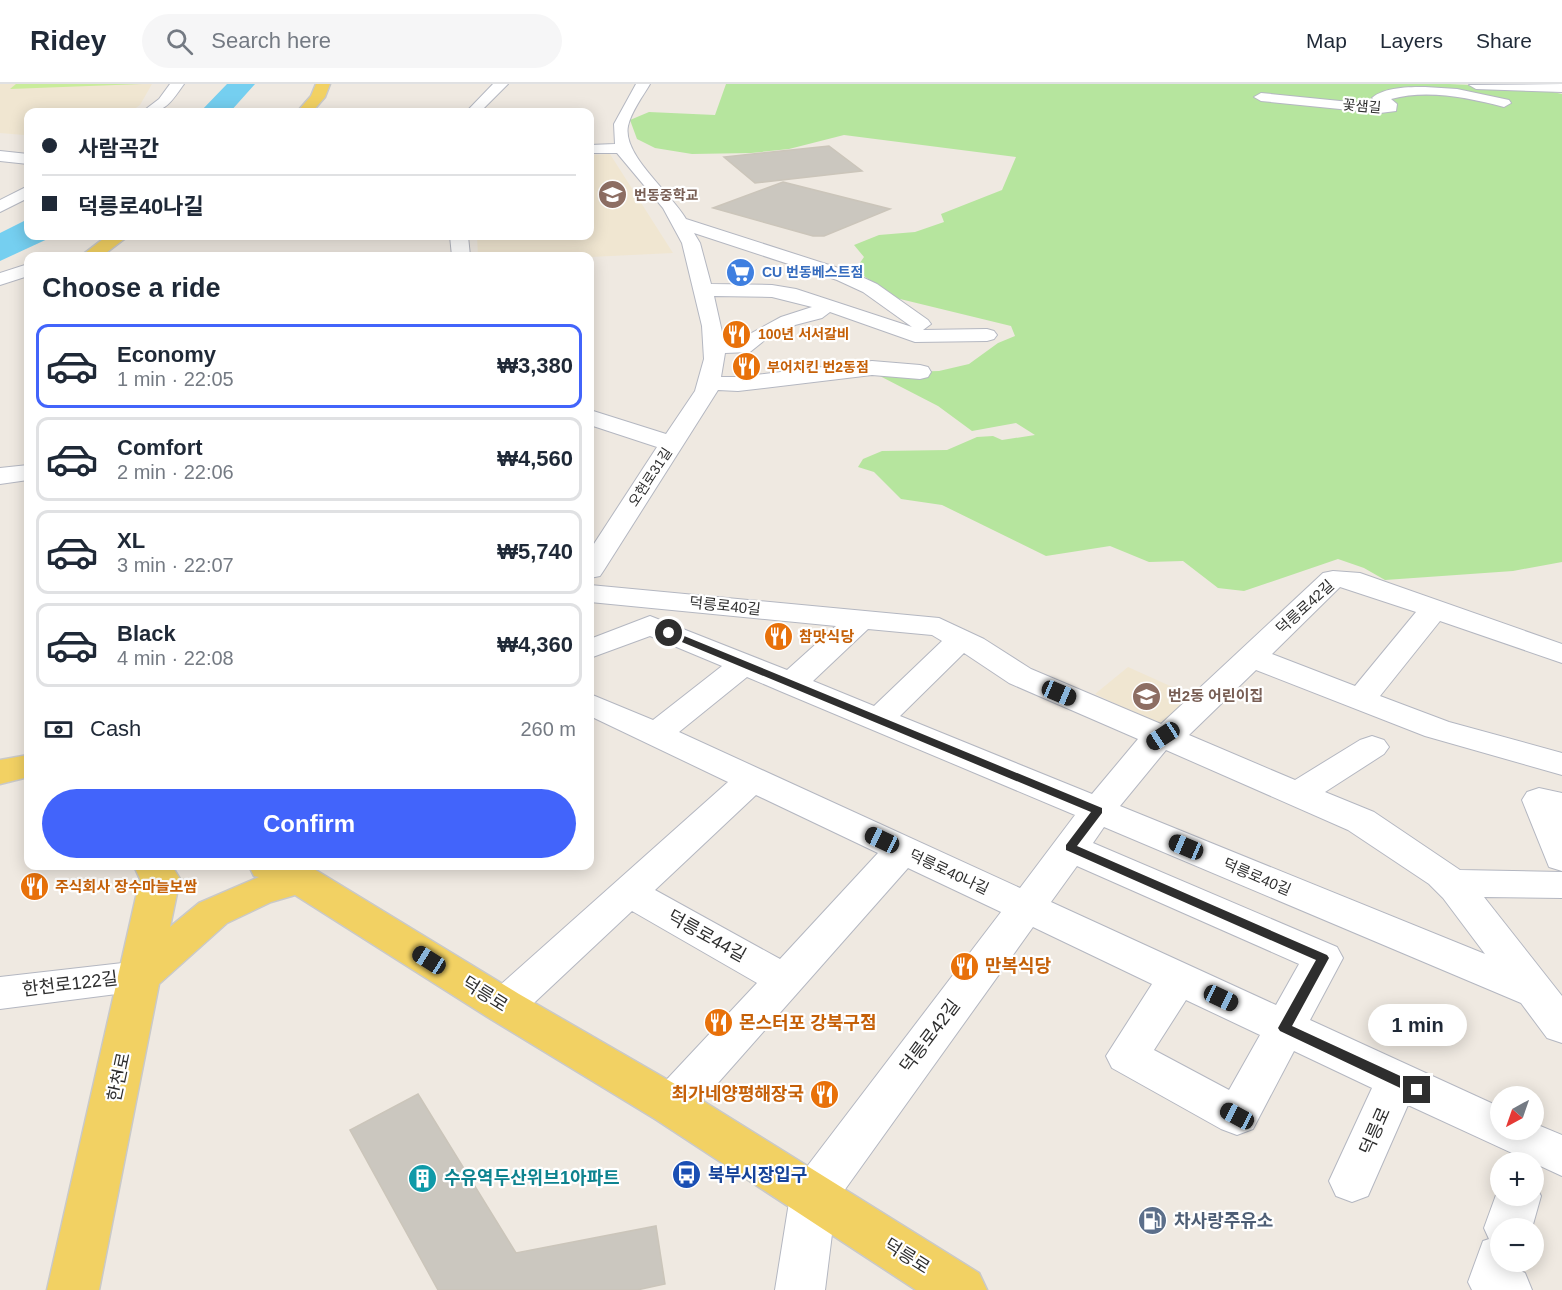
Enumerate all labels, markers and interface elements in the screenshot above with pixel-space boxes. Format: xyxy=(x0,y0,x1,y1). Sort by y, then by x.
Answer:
search box xyxy=(142,14,562,68)
text: Ridey xyxy=(30,25,106,56)
icon: search xyxy=(163,25,196,58)
text: Search here xyxy=(211,28,331,53)
text: Map xyxy=(1306,29,1347,52)
text: Layers xyxy=(1380,29,1443,52)
text: Share xyxy=(1476,29,1532,52)
street label: 꽃샘길 xyxy=(1342,96,1382,116)
text: 사람곡간 xyxy=(78,136,159,161)
school or university icon: 번동중학교 xyxy=(597,179,629,211)
place label: 번동중학교 xyxy=(634,187,699,203)
text: 덕릉로40나길 xyxy=(78,194,204,219)
supermarket icon: CU 번동베스트점 xyxy=(725,256,757,288)
place label: CU 번동베스트점 xyxy=(762,264,863,280)
text: Choose a ride xyxy=(42,273,221,303)
restaurant icon: 100년 서서갈비 xyxy=(721,318,753,350)
place label: 100년 서서갈비 xyxy=(758,326,850,342)
icon: car xyxy=(45,339,99,393)
text: Economy xyxy=(117,342,216,367)
restaurant icon: 부어치킨 번2동점 xyxy=(730,351,762,383)
text: ₩3,380 xyxy=(497,353,573,378)
place label: 부어치킨 번2동점 xyxy=(767,359,869,375)
text: 1 min · 22:05 xyxy=(117,368,234,390)
icon: car xyxy=(45,432,99,486)
text: Comfort xyxy=(117,435,203,460)
street label: 오현로31길 xyxy=(625,445,675,509)
text: ₩4,560 xyxy=(497,446,573,471)
text: 2 min · 22:06 xyxy=(117,461,234,483)
icon: car xyxy=(45,525,99,579)
text: XL xyxy=(117,528,145,553)
text: ₩5,740 xyxy=(497,539,573,564)
text: 3 min · 22:07 xyxy=(117,554,234,576)
street label: 덕릉로42길 xyxy=(1272,576,1337,637)
street label: 덕릉로40길 xyxy=(688,593,762,618)
icon: car xyxy=(45,618,99,672)
route start xyxy=(655,619,682,646)
text: Black xyxy=(117,621,176,646)
restaurant icon: 참맛식당 xyxy=(762,621,794,653)
place label: 참맛식당 xyxy=(799,628,854,645)
text: ₩4,360 xyxy=(497,632,573,657)
text: 4 min · 22:08 xyxy=(117,647,234,669)
car xyxy=(1039,678,1079,708)
school or university icon: 번2동 어린이집 xyxy=(1131,680,1163,712)
place label: 번2동 어린이집 xyxy=(1168,687,1263,704)
icon: cash xyxy=(42,713,75,746)
text: Cash xyxy=(90,716,141,741)
text: 260 m xyxy=(520,718,576,740)
car xyxy=(1143,719,1183,753)
button: Confirm xyxy=(42,789,576,858)
car xyxy=(862,824,902,856)
car xyxy=(1166,832,1206,862)
street label: 덕릉로40나길 xyxy=(907,846,992,897)
street label: 덕릉로40길 xyxy=(1221,855,1294,898)
restaurant icon: 주식회사 장수마늘보쌈 xyxy=(18,871,50,903)
place label: 주식회사 장수마늘보쌈 xyxy=(55,878,197,895)
street label: 덕릉로44길 xyxy=(664,906,750,966)
car xyxy=(409,943,449,977)
restaurant icon: 만복식당 xyxy=(948,950,980,982)
place label: 만복식당 xyxy=(985,956,1051,976)
street label: 한천로122길 xyxy=(21,968,119,1000)
street label: 덕릉로 xyxy=(459,972,511,1016)
car xyxy=(1201,982,1241,1014)
street label: 덕릉로42길 xyxy=(896,996,964,1076)
callout: 1 min xyxy=(1368,1003,1466,1045)
restaurant icon: 몬스터포 강북구점 xyxy=(702,1007,734,1039)
place label: 몬스터포 강북구점 xyxy=(739,1013,876,1033)
text: 1 min xyxy=(1391,1014,1444,1036)
street label: 한천로 xyxy=(104,1051,134,1103)
route end xyxy=(1403,1076,1430,1103)
restaurant icon: 최가네양평해장국 xyxy=(809,1078,841,1110)
place label: 최가네양평해장국 xyxy=(672,1084,804,1104)
north arrow xyxy=(1490,1086,1544,1140)
map controls xyxy=(1490,1086,1544,1272)
car xyxy=(1217,1100,1257,1132)
street label: 덕릉로 xyxy=(1356,1104,1394,1158)
button: + xyxy=(1490,1152,1544,1206)
bus stop icon: 북부시장입구 xyxy=(671,1159,703,1191)
building icon: 수유역두산위브1아파트 xyxy=(407,1162,439,1194)
place label: 북부시장입구 xyxy=(708,1165,807,1185)
place label: 수유역두산위브1아파트 xyxy=(444,1168,620,1188)
fuel station icon: 차사랑주유소 xyxy=(1137,1205,1169,1237)
place label: 차사랑주유소 xyxy=(1174,1211,1273,1231)
button: − xyxy=(1490,1218,1544,1272)
street label: 덕릉로 xyxy=(881,1234,933,1278)

